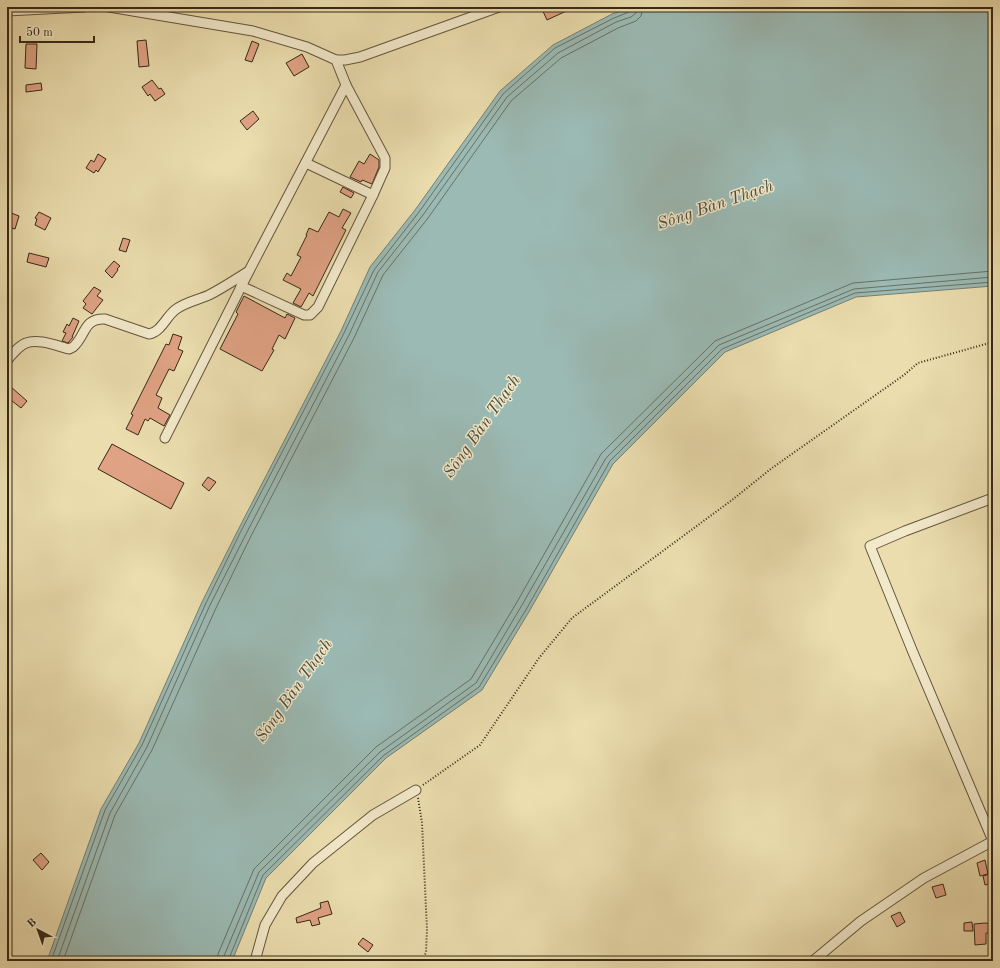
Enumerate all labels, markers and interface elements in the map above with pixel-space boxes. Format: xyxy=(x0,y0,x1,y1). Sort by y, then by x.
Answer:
scale bar xyxy=(20,18,94,44)
text: 50 m xyxy=(26,26,53,39)
water label: Sông Bàn Thạch xyxy=(655,177,776,233)
water label: Sông Bàn Thạch xyxy=(440,372,524,482)
water label: Sông Bàn Thạch xyxy=(252,636,336,746)
north arrow xyxy=(18,910,58,950)
text: B xyxy=(26,917,39,930)

